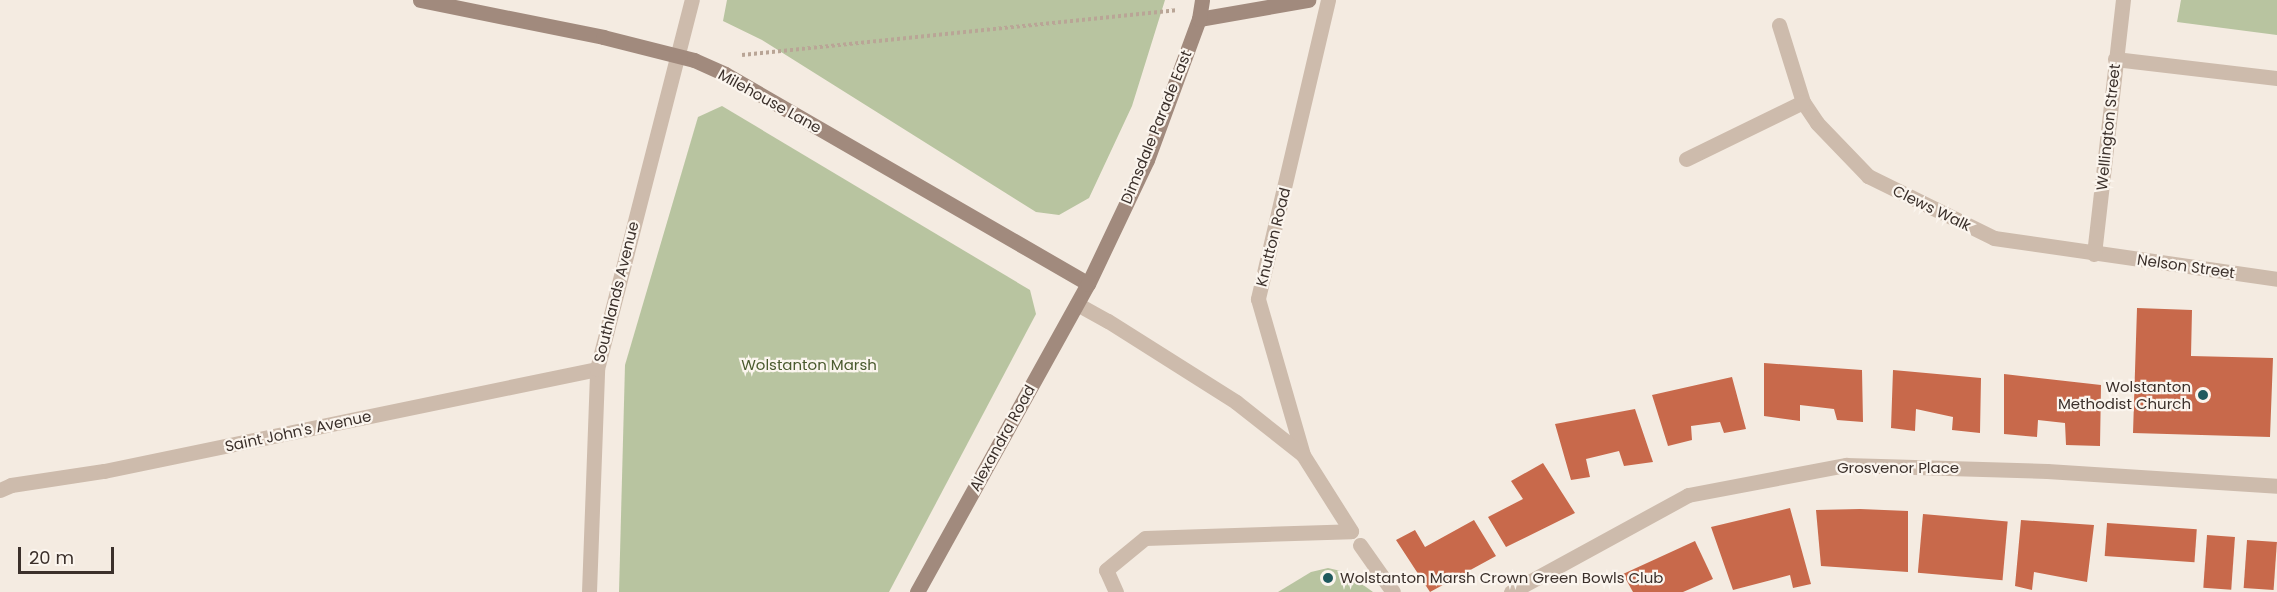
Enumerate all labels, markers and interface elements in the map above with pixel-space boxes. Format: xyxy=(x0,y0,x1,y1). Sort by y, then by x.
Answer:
street label: Dimsdale Parade East xyxy=(1117,48,1195,206)
street label: Wellington Street xyxy=(2092,63,2124,191)
street label: Milehouse Lane xyxy=(715,65,825,137)
street label: Clews Walk xyxy=(1890,181,1974,235)
street label: Knutton Road xyxy=(1252,186,1294,288)
street label: Southlands Avenue xyxy=(590,220,642,364)
street label: Nelson Street xyxy=(2136,250,2236,282)
park label: Wolstanton Marsh xyxy=(741,356,877,374)
place label: Wolstanton Methodist Church xyxy=(2058,377,2191,412)
street label: Alexandra Road xyxy=(965,382,1039,494)
marker: Wolstanton Methodist Church xyxy=(2196,388,2210,402)
street label: Saint John's Avenue xyxy=(223,407,373,455)
street label: Grosvenor Place xyxy=(1837,459,1959,477)
scale bar xyxy=(21,535,117,573)
text: 20 m xyxy=(29,545,74,570)
place label: Wolstanton Marsh Crown Green Bowls Club xyxy=(1340,569,1663,587)
marker: Wolstanton Marsh Crown Green Bowls Club xyxy=(1321,571,1335,585)

